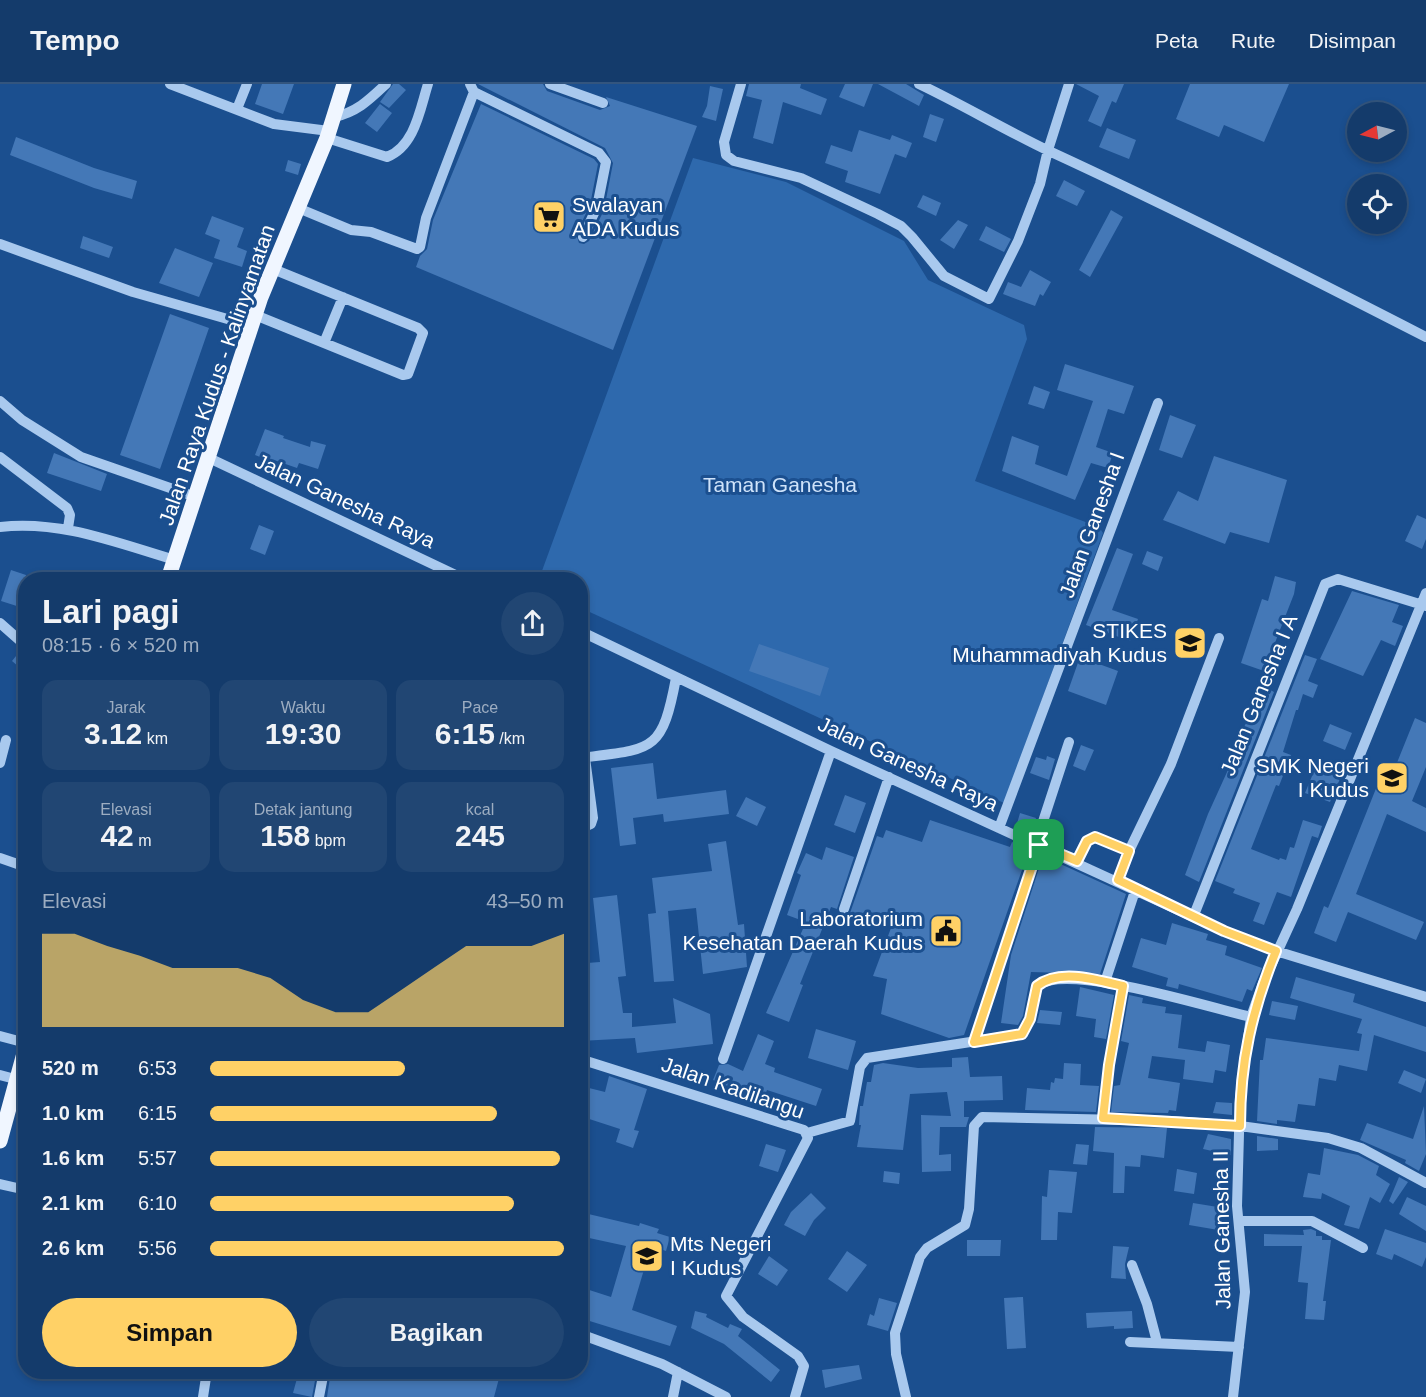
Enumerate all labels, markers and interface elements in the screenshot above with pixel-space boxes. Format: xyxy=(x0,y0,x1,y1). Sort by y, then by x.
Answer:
text: Tempo xyxy=(30,25,120,56)
text: Peta xyxy=(1155,29,1198,52)
text: Rute xyxy=(1231,29,1275,52)
text: Disimpan xyxy=(1308,29,1396,52)
north arrow xyxy=(1347,102,1407,162)
map controls xyxy=(1347,102,1407,234)
button: locate xyxy=(1347,174,1407,234)
place label: Swalayan ADA Kudus xyxy=(572,193,679,240)
supermarket icon: Swalayan ADA Kudus xyxy=(531,199,567,235)
street label: Jalan Raya Kudus - Kalinyamatan xyxy=(154,222,279,528)
street label: Jalan Ganesha Raya xyxy=(251,449,439,553)
street label: Jalan Ganesha I xyxy=(1055,449,1128,601)
park label: Taman Ganesha xyxy=(703,473,857,496)
button: share xyxy=(501,592,564,655)
text: Lari pagi xyxy=(42,593,180,630)
street label: Jalan Ganesha I A xyxy=(1216,611,1301,779)
place label: STIKES Muhammadiyah Kudus xyxy=(952,619,1167,666)
school or university icon: STIKES Muhammadiyah Kudus xyxy=(1172,625,1208,661)
text: 08:15 · 6 × 520 m xyxy=(42,634,199,656)
text: Jarak xyxy=(106,699,146,716)
text: Waktu xyxy=(281,699,325,716)
text: Pace xyxy=(462,699,498,716)
street label: Jalan Ganesha Raya xyxy=(814,712,1002,816)
text: 3.12 xyxy=(84,717,142,750)
text: 19:30 xyxy=(265,717,341,750)
text: 6:15 xyxy=(435,717,495,750)
text: km xyxy=(142,730,168,747)
text: /km xyxy=(495,730,525,747)
place label: SMK Negeri I Kudus xyxy=(1256,754,1369,801)
school or university icon: SMK Negeri I Kudus xyxy=(1374,760,1410,796)
text: Elevasi xyxy=(100,801,152,818)
text: Detak jantung xyxy=(254,801,352,818)
text: kcal xyxy=(466,801,494,818)
text: 42 xyxy=(100,819,134,852)
text: 158 xyxy=(260,819,310,852)
text: 245 xyxy=(455,819,505,852)
pin xyxy=(1013,819,1064,870)
icon: arrive xyxy=(1022,828,1055,861)
text: m xyxy=(134,832,152,849)
text: bpm xyxy=(310,832,346,849)
text: Elevasi xyxy=(42,890,106,912)
text: 43–50 m xyxy=(486,890,564,912)
place label: Laboratorium Kesehatan Daerah Kudus xyxy=(682,907,923,954)
public building icon: Laboratorium Kesehatan Daerah Kudus xyxy=(928,913,964,949)
street label: Jalan Kadilangu xyxy=(659,1052,808,1123)
text: 520 m xyxy=(42,1057,99,1079)
text: 6:53 xyxy=(138,1057,177,1079)
text: 1.0 km xyxy=(42,1102,104,1124)
text: 6:15 xyxy=(138,1102,177,1124)
text: 1.6 km xyxy=(42,1147,104,1169)
text: 5:57 xyxy=(138,1147,177,1169)
street label: Jalan Ganesha II xyxy=(1209,1150,1234,1310)
text: 2.1 km xyxy=(42,1192,104,1214)
text: 6:10 xyxy=(138,1192,177,1214)
place label: Mts Negeri I Kudus xyxy=(670,1232,772,1279)
text: 2.6 km xyxy=(42,1237,104,1259)
text: 5:56 xyxy=(138,1237,177,1259)
school or university icon: Mts Negeri I Kudus xyxy=(629,1238,665,1274)
button: Simpan xyxy=(42,1298,297,1367)
button: Bagikan xyxy=(309,1298,564,1367)

